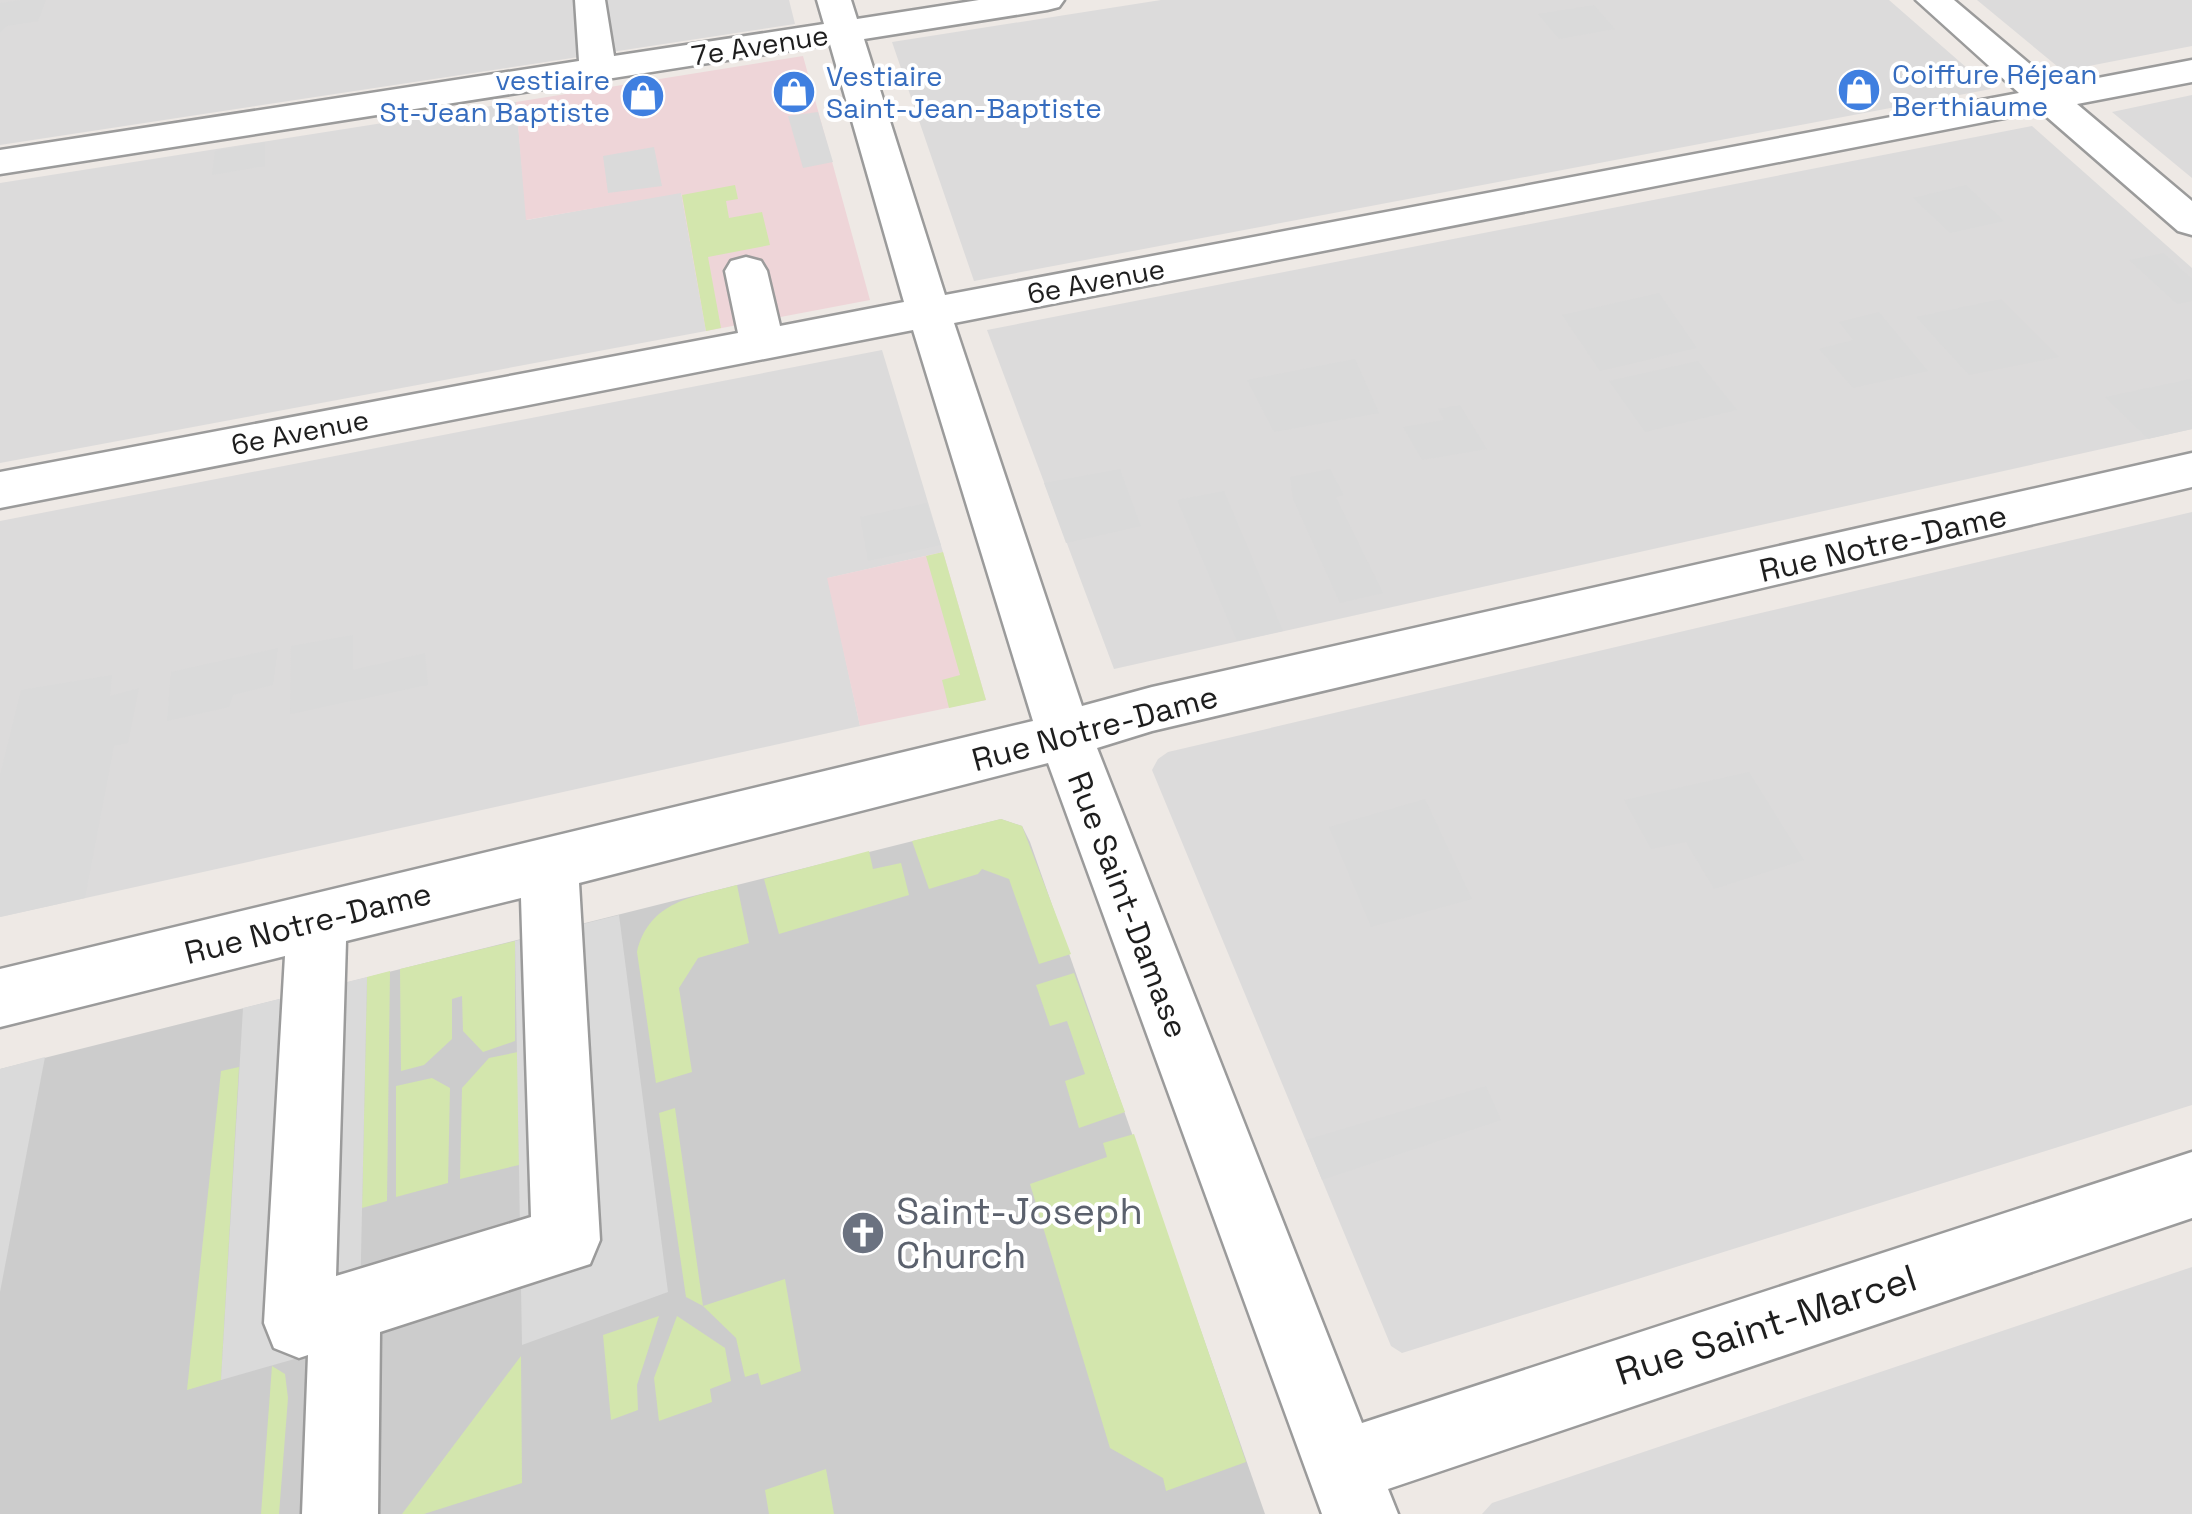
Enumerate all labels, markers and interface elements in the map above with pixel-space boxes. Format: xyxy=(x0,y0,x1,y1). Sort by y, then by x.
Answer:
street label: 7e Avenue xyxy=(689,16,831,74)
place label: Coiffure Réjean Berthiaume xyxy=(1892,56,2097,124)
place label: Vestiaire Saint-Jean-Baptiste xyxy=(826,58,1102,126)
place label: vestiaire St-Jean Baptiste xyxy=(380,62,610,130)
shop icon: Coiffure Réjean Berthiaume xyxy=(1836,67,1882,113)
shop icon: Vestiaire Saint-Jean-Baptiste xyxy=(771,69,817,115)
shop icon: vestiaire St-Jean Baptiste xyxy=(620,73,666,119)
street label: 6e Avenue xyxy=(1024,250,1168,312)
street label: 6e Avenue xyxy=(228,401,372,463)
street label: Rue Notre-Dame xyxy=(1755,495,2011,591)
street label: Rue Notre-Dame xyxy=(968,676,1222,780)
street label: Rue Saint-Damase xyxy=(1059,766,1197,1044)
street label: Rue Notre-Dame xyxy=(180,873,436,973)
place label: Saint-Joseph Church xyxy=(896,1187,1143,1279)
church icon: Saint-Joseph Church xyxy=(840,1210,886,1256)
street label: Rue Saint-Marcel xyxy=(1609,1254,1923,1396)

